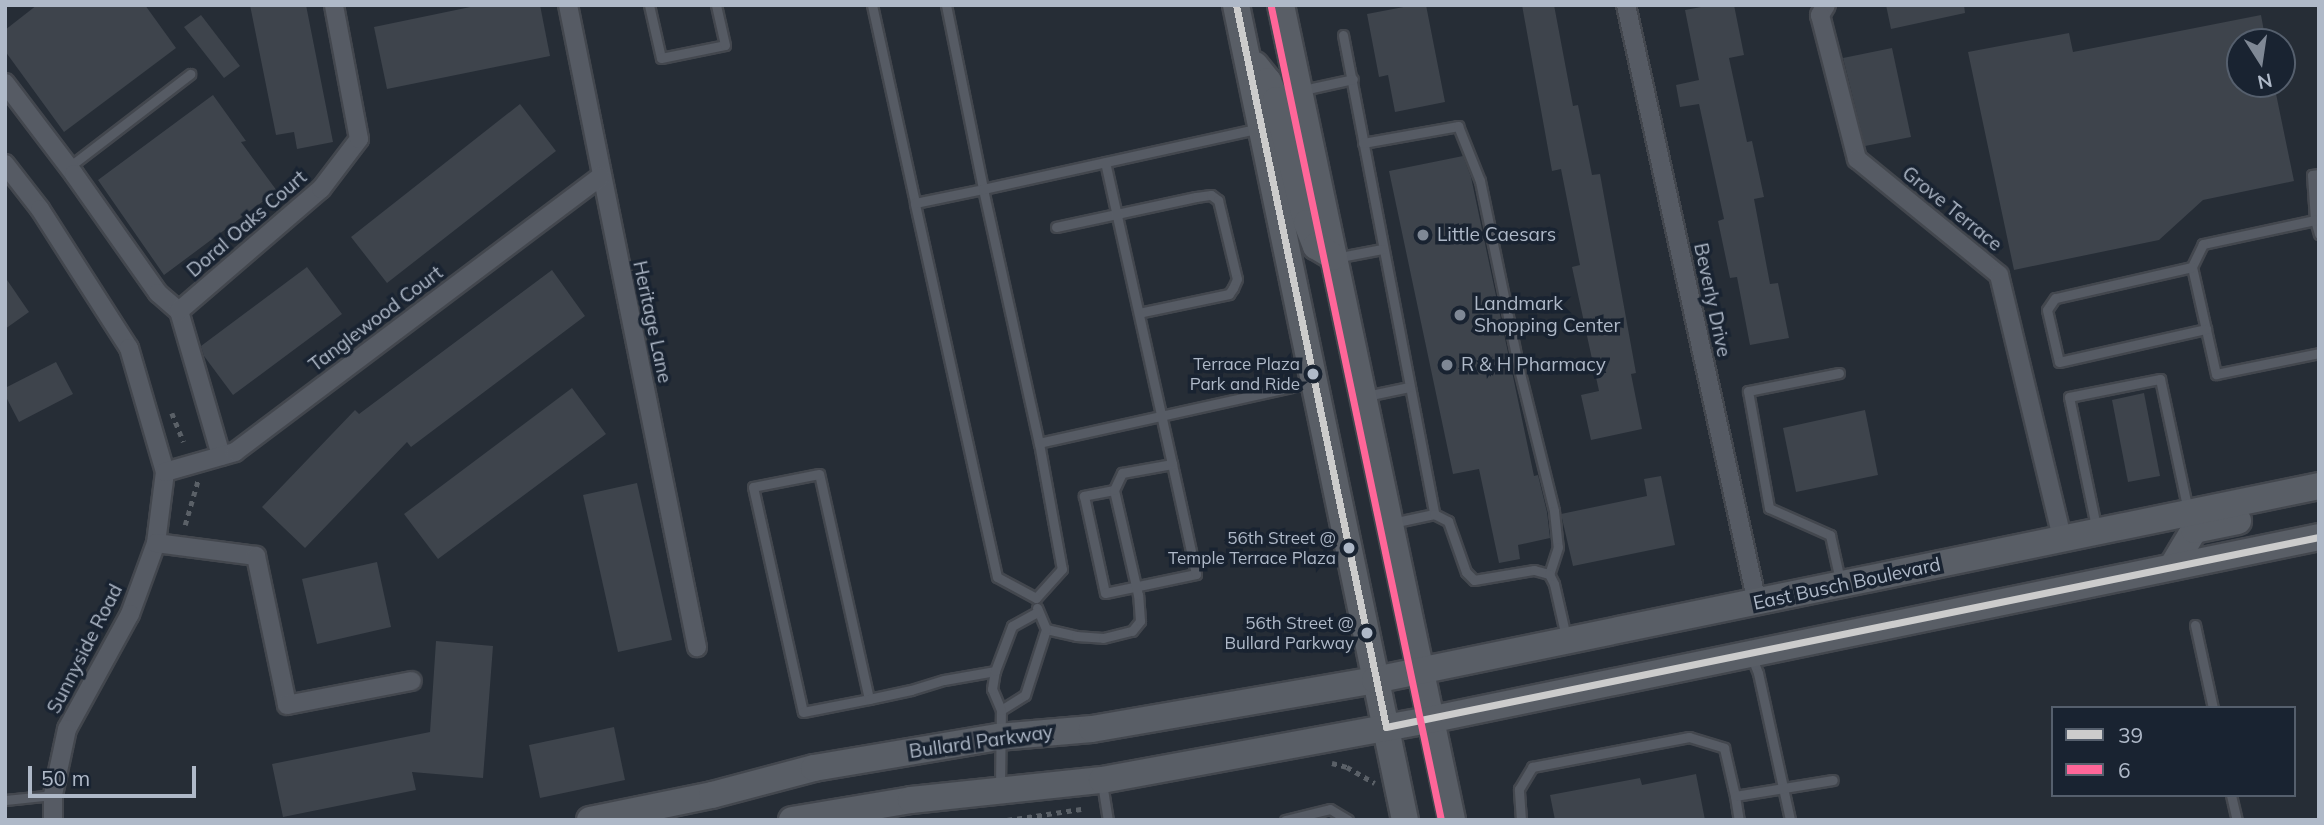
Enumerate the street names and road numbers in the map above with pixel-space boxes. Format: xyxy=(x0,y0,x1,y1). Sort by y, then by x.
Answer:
street label: Grove Terrace xyxy=(1898,162,2006,256)
street label: Doral Oaks Court xyxy=(183,166,311,282)
street label: Beverly Drive xyxy=(1689,241,1735,359)
street label: Heritage Lane xyxy=(628,259,676,385)
street label: Tanglewood Court xyxy=(305,261,447,377)
street label: East Busch Boulevard xyxy=(1751,553,1943,615)
street label: Sunnyside Road xyxy=(43,581,127,717)
street label: Bullard Parkway xyxy=(908,721,1054,763)

